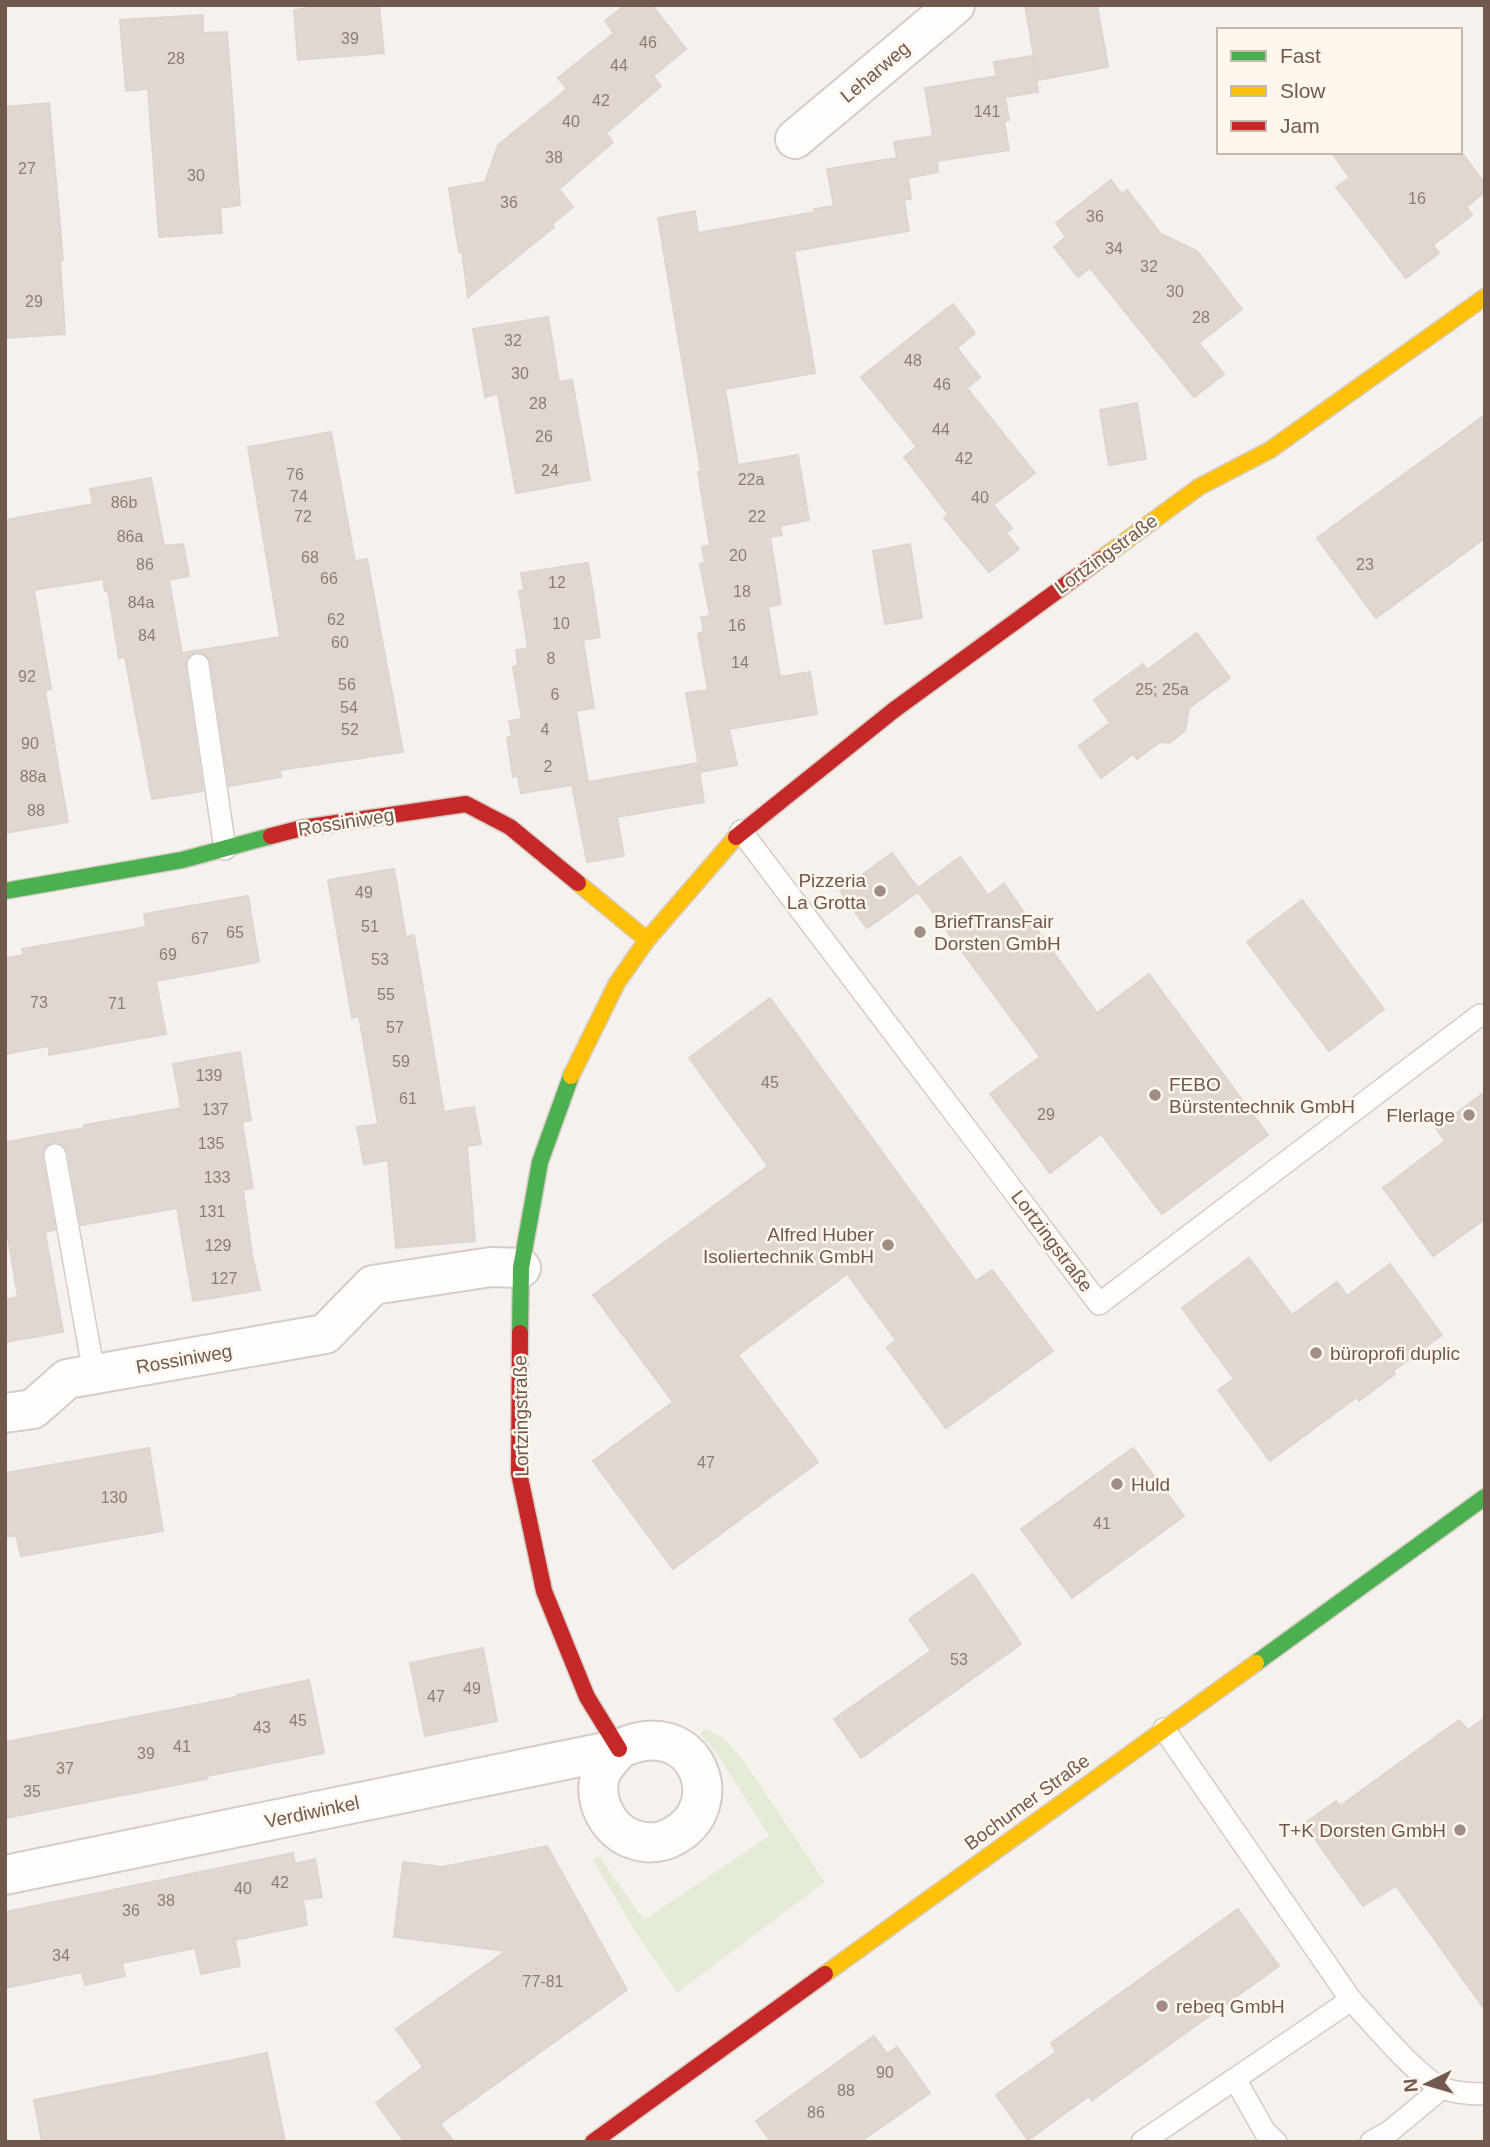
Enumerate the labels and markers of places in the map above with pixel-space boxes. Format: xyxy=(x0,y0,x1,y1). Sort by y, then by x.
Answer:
place label: Pizzeria La Grotta xyxy=(787,870,866,913)
marker: Pizzeria La Grotta xyxy=(872,883,888,899)
place label: BriefTransFair Dorsten GmbH xyxy=(934,911,1061,954)
marker: BriefTransFair Dorsten GmbH xyxy=(912,924,928,940)
place label: FEBO Bürstentechnik GmbH xyxy=(1169,1074,1355,1117)
marker: FEBO Bürstentechnik GmbH xyxy=(1147,1087,1163,1103)
place label: Flerlage xyxy=(1386,1105,1455,1126)
marker: Flerlage xyxy=(1461,1107,1477,1123)
place label: Alfred Huber Isoliertechnik GmbH xyxy=(703,1224,875,1267)
marker: Alfred Huber Isoliertechnik GmbH xyxy=(880,1237,896,1253)
place label: büroprofi duplic xyxy=(1330,1343,1460,1364)
marker: büroprofi duplic xyxy=(1308,1345,1324,1361)
place label: Huld xyxy=(1131,1474,1170,1495)
marker: Huld xyxy=(1109,1476,1125,1492)
place label: T+K Dorsten GmbH xyxy=(1279,1820,1446,1841)
marker: T+K Dorsten GmbH xyxy=(1452,1822,1468,1838)
place label: rebeq GmbH xyxy=(1176,1996,1285,2017)
marker: rebeq GmbH xyxy=(1154,1998,1170,2014)

